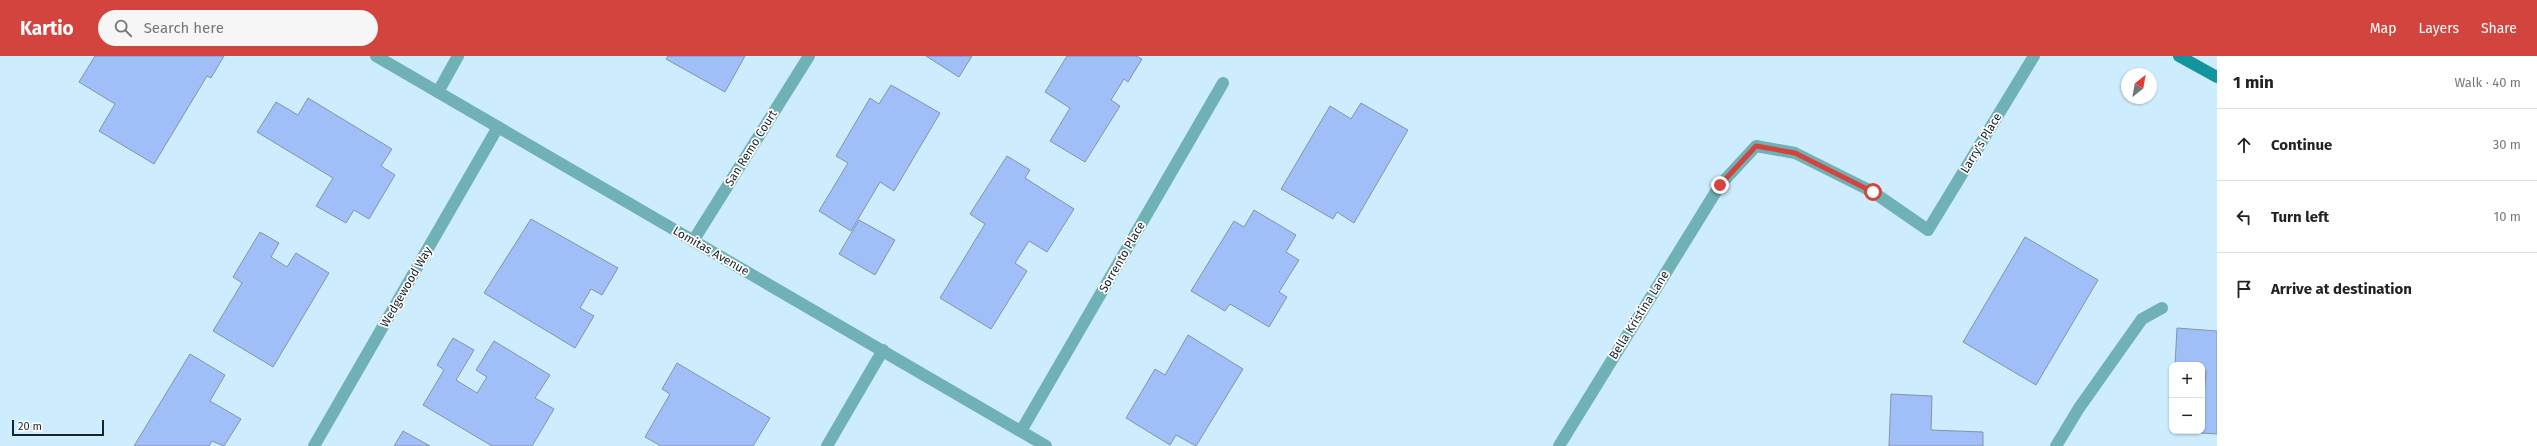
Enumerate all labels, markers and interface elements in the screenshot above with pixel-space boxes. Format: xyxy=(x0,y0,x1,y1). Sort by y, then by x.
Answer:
search box xyxy=(98,10,378,46)
text: Kartio xyxy=(20,17,74,40)
icon: search xyxy=(112,17,134,39)
text: Search here xyxy=(144,19,224,37)
text: Map xyxy=(2370,20,2396,37)
text: Layers xyxy=(2418,20,2459,37)
text: Share xyxy=(2481,20,2517,37)
north arrow xyxy=(2121,68,2157,104)
text: 1 min xyxy=(2233,72,2274,93)
text: Walk · 40 m xyxy=(2454,75,2521,90)
street label: San Remo Court xyxy=(722,107,780,189)
street label: Larry's Place xyxy=(1958,110,2004,176)
icon: ahead xyxy=(2233,134,2255,156)
text: Continue xyxy=(2271,136,2332,154)
text: 30 m xyxy=(2493,137,2521,152)
route end xyxy=(1711,176,1729,194)
route start xyxy=(1864,183,1882,201)
icon: left xyxy=(2233,206,2255,228)
text: Turn left xyxy=(2271,208,2329,226)
text: 10 m xyxy=(2494,209,2521,224)
street label: Sorrento Place xyxy=(1096,219,1148,295)
street label: Lomitas Avenue xyxy=(670,224,752,278)
street label: Wedgewood Way xyxy=(377,244,435,330)
street label: Bella Kristina Lane xyxy=(1606,268,1672,362)
icon: arrive xyxy=(2233,278,2255,300)
text: Arrive at destination xyxy=(2271,280,2412,298)
map controls xyxy=(2169,362,2205,434)
button: + xyxy=(2169,362,2205,398)
button: − xyxy=(2169,398,2205,434)
scale bar xyxy=(12,418,104,437)
text: 20 m xyxy=(18,420,42,433)

